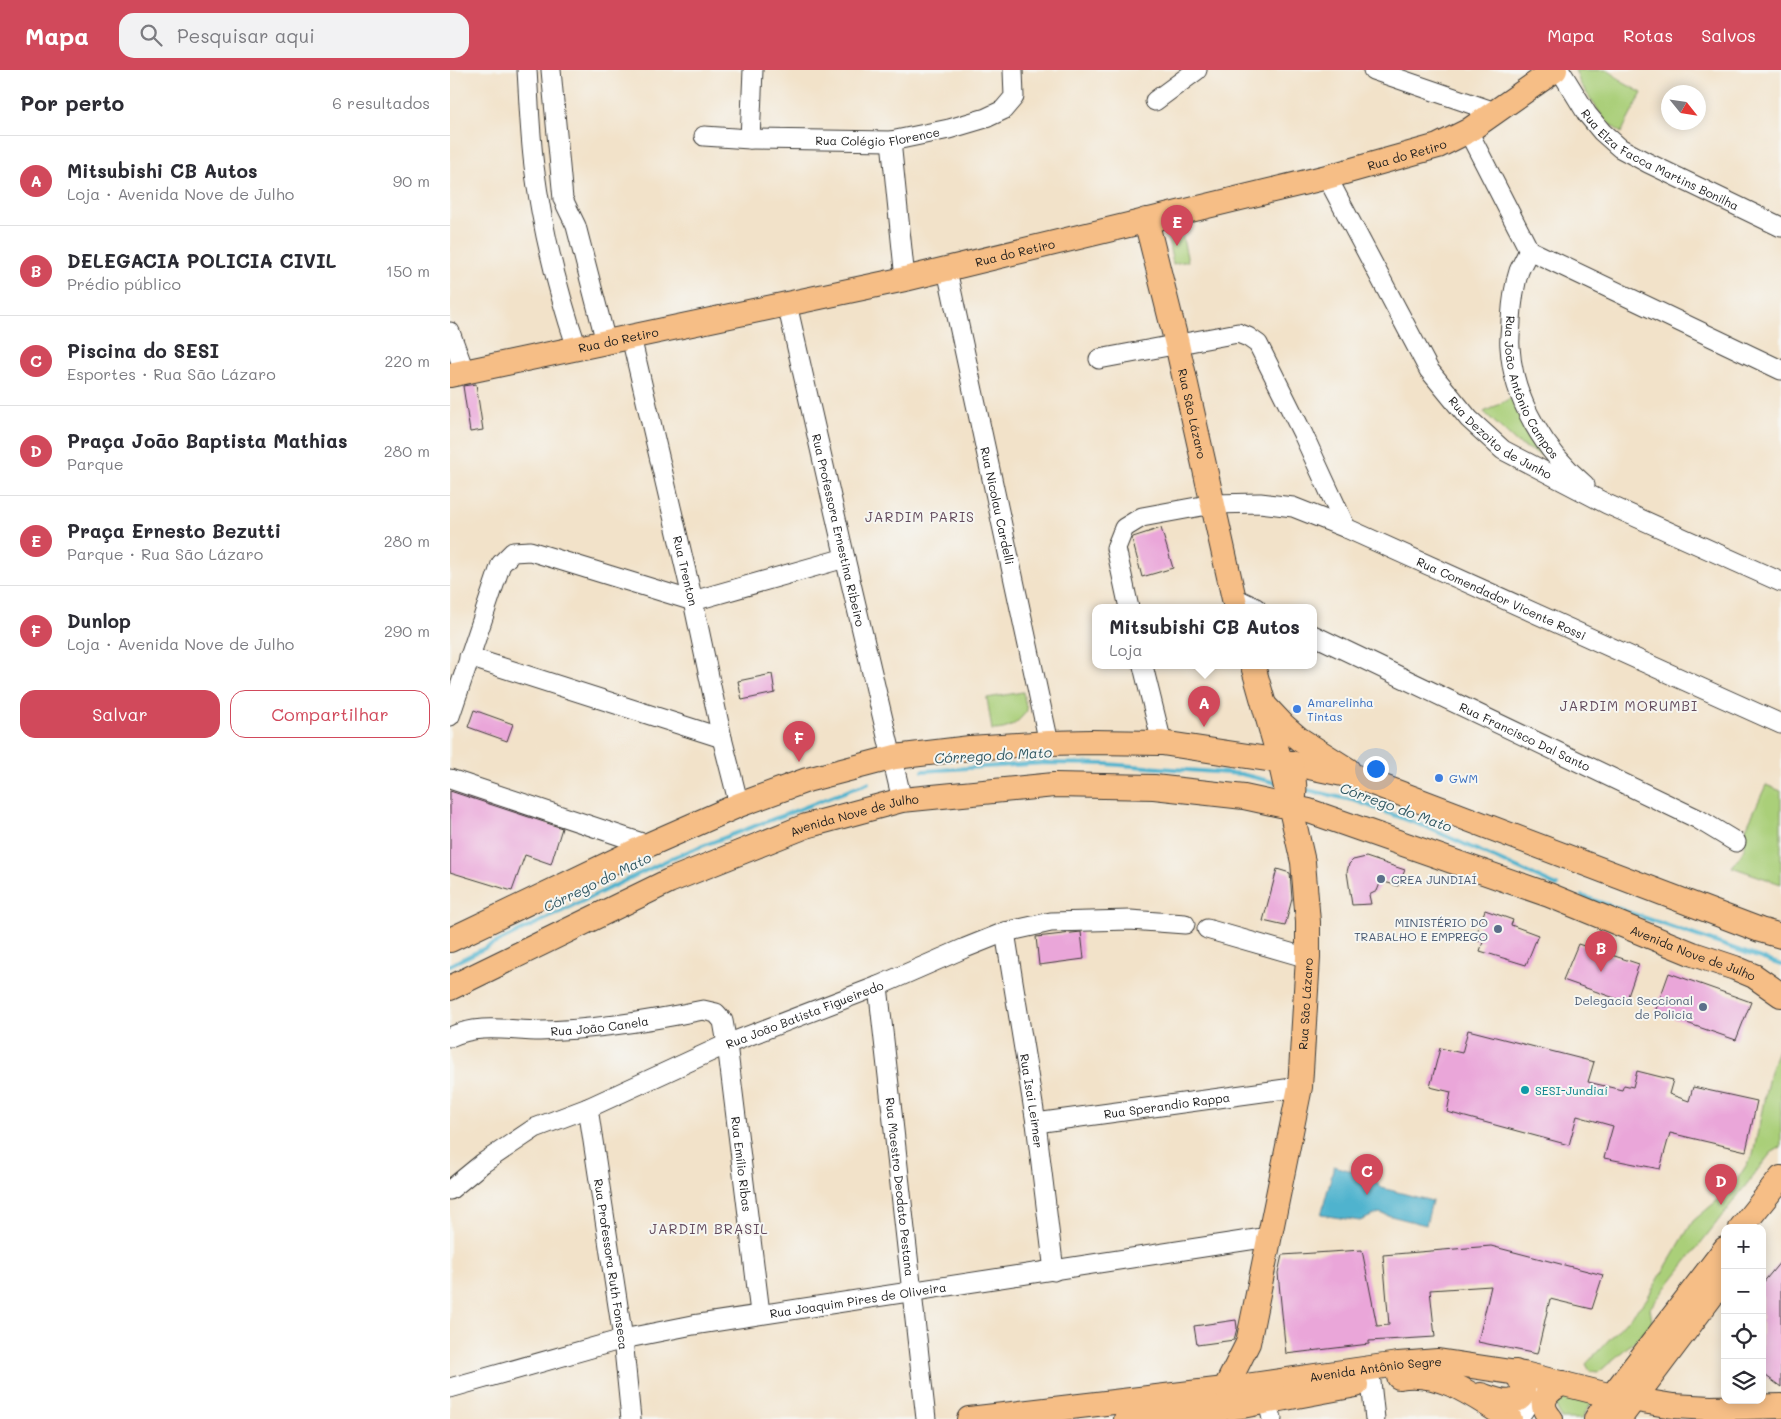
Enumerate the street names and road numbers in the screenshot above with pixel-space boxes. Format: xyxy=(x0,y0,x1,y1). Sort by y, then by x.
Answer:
street label: Rua Elza Facca Martins Bonilha xyxy=(1578,106,1742,214)
street label: Rua Colégio Florence xyxy=(815,123,941,149)
street label: Rua do Retiro xyxy=(1365,135,1449,173)
street label: Rua do Retiro xyxy=(973,235,1056,270)
street label: Rua João Antônio Campos xyxy=(1502,315,1563,462)
street label: Rua do Retiro xyxy=(577,323,660,356)
street label: Rua São Lázaro xyxy=(1175,367,1210,460)
street label: Rua Dezoito de Junho xyxy=(1445,393,1555,482)
street label: Rua Professora Ernestina Ribeiro xyxy=(809,432,869,628)
street label: Rua Nicolau Cardelli xyxy=(977,445,1018,566)
street label: Rua Trenton xyxy=(670,534,702,607)
street label: Rua Comendador Vicente Rossi xyxy=(1414,553,1589,643)
street label: Rua Francisco Dal Santo xyxy=(1457,698,1593,774)
street label: Avenida Nove de Julho xyxy=(787,790,919,840)
street label: Avenida Nove de Julho xyxy=(1628,921,1758,984)
street label: Rua São Lázaro xyxy=(1294,957,1316,1050)
street label: Rua João Batista Figueiredo xyxy=(723,977,886,1052)
street label: Rua João Canela xyxy=(550,1012,650,1039)
street label: Rua Isai Leirner xyxy=(1017,1052,1047,1149)
street label: Rua Sperandio Rappa xyxy=(1103,1089,1231,1122)
street label: Rua Maestro Deodato Pestana xyxy=(882,1096,918,1277)
street label: Rua Emílio Ribas xyxy=(728,1115,756,1213)
street label: Rua Professora Ruth Fonseca xyxy=(591,1178,632,1351)
street label: Rua Joaquim Pires de Oliveira xyxy=(768,1278,947,1321)
street label: Avenida Antônio Segre xyxy=(1308,1353,1443,1385)

